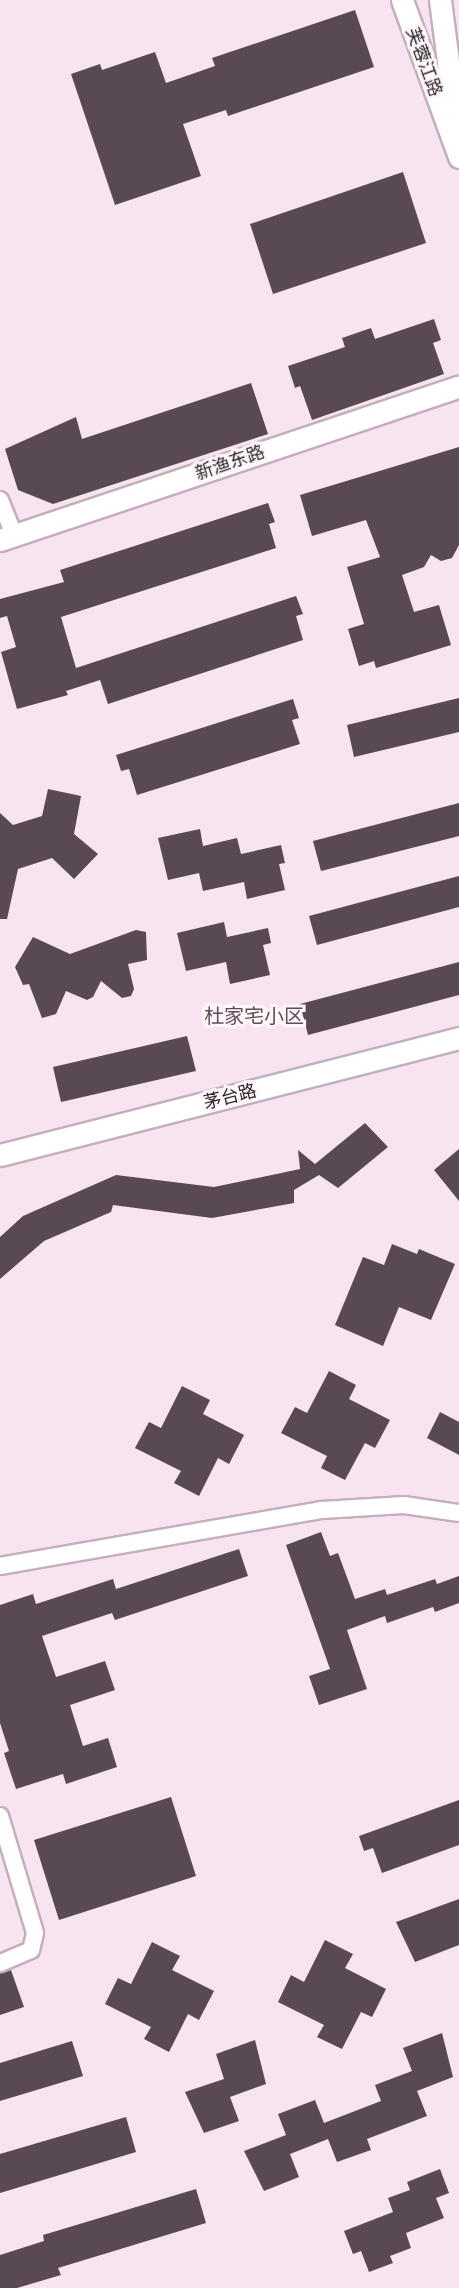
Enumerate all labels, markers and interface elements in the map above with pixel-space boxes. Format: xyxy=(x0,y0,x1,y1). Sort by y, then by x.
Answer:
street label: 芙蓉江路 xyxy=(402,24,446,100)
street label: 新渔东路 xyxy=(192,441,268,485)
district label: 杜家宅小区 xyxy=(204,1004,304,1028)
street label: 茅台路 xyxy=(201,1080,259,1114)

